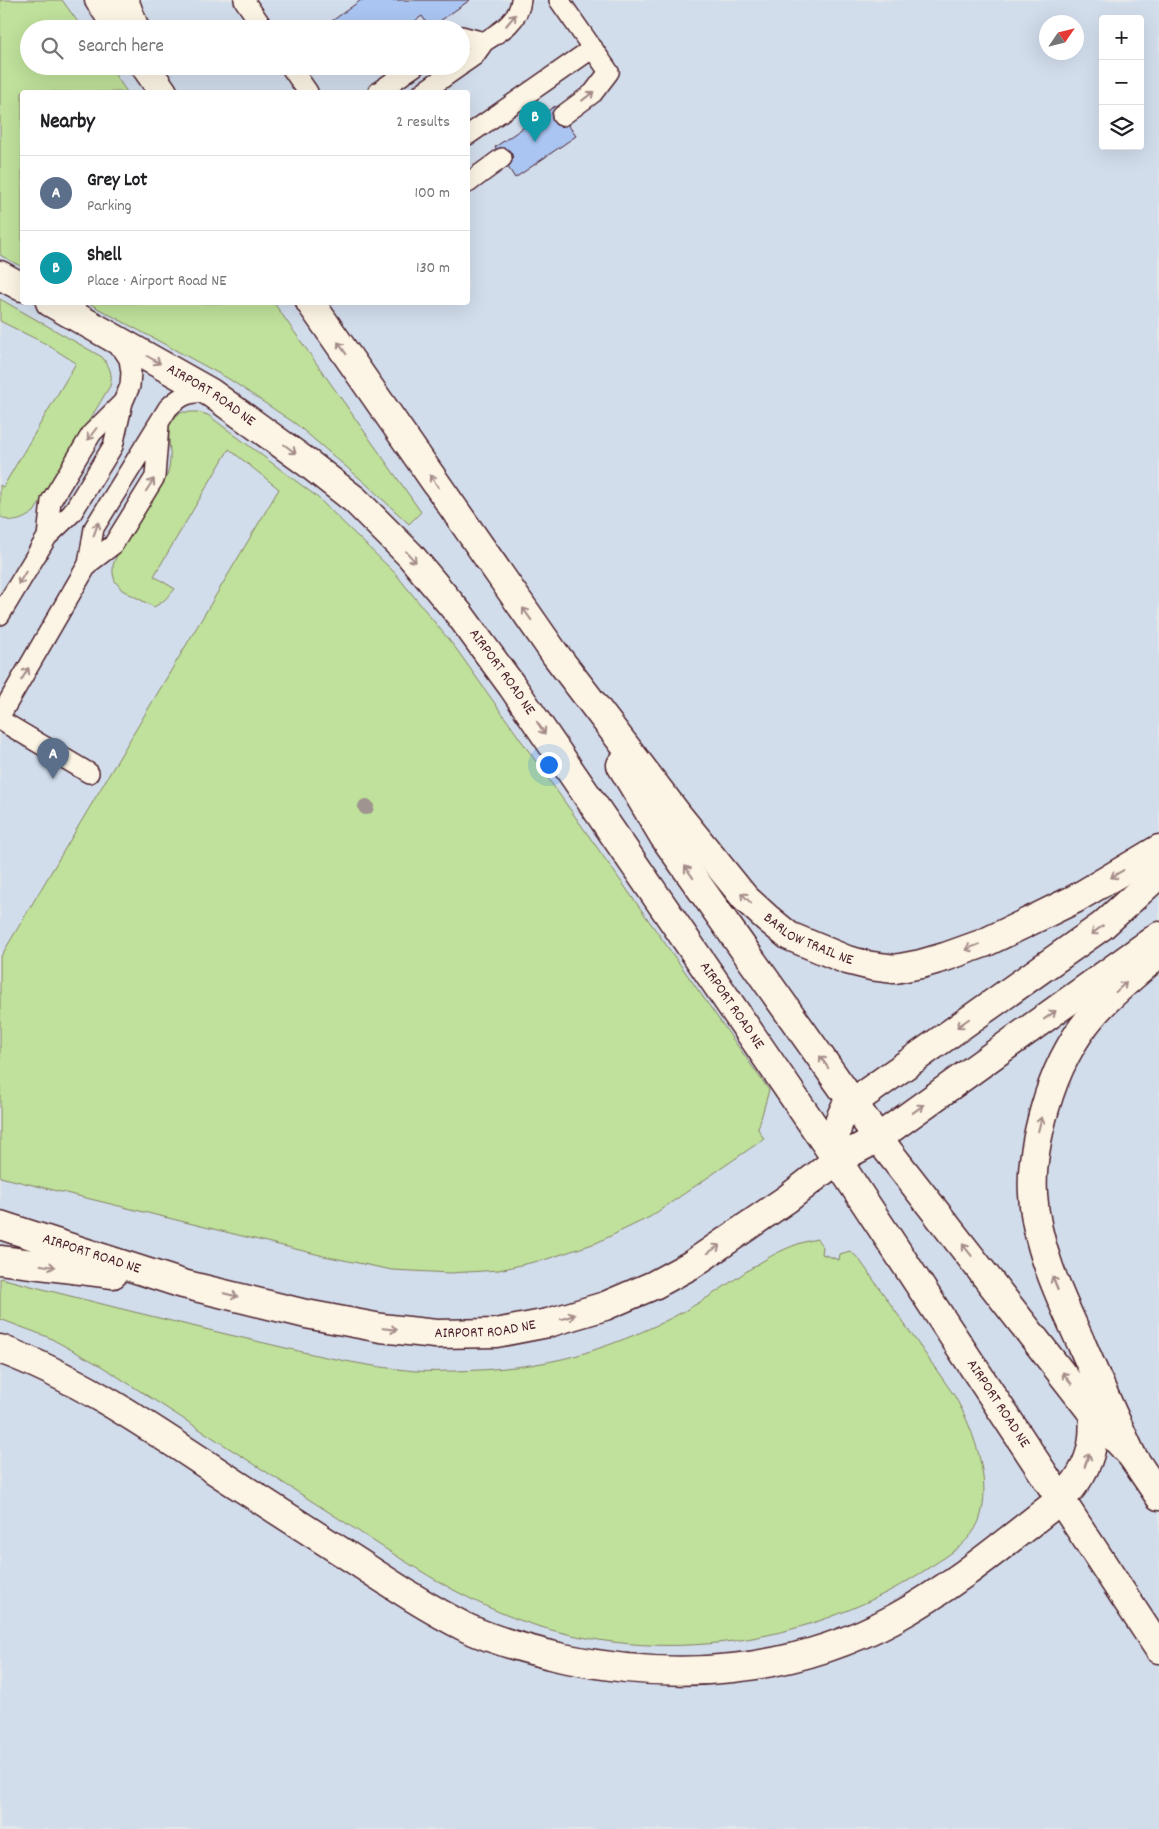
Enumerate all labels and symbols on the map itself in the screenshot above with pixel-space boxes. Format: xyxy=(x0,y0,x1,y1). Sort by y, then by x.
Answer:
one-way arrow xyxy=(506,14,517,27)
north arrow xyxy=(1039,15,1084,60)
one-way arrow xyxy=(581,91,594,102)
pin: B xyxy=(519,101,551,142)
one-way arrow xyxy=(337,341,347,355)
one-way arrow xyxy=(147,355,162,365)
street label: AIRPORT ROAD NE xyxy=(162,359,260,433)
one-way arrow xyxy=(86,427,97,440)
one-way arrow xyxy=(283,444,297,454)
one-way arrow xyxy=(429,474,439,488)
one-way arrow xyxy=(145,479,155,493)
one-way arrow xyxy=(92,522,101,537)
one-way arrow xyxy=(405,551,417,563)
one-way arrow xyxy=(17,571,27,586)
one-way arrow xyxy=(522,608,532,622)
street label: AIRPORT ROAD NE xyxy=(463,624,540,720)
one-way arrow xyxy=(20,667,30,681)
one-way arrow xyxy=(536,721,546,735)
pin: A xyxy=(37,738,69,779)
your location xyxy=(536,752,562,778)
one-way arrow xyxy=(684,866,694,880)
one-way arrow xyxy=(1111,869,1125,879)
one-way arrow xyxy=(740,892,752,905)
street label: BARLOW TRAIL NE xyxy=(758,908,855,972)
one-way arrow xyxy=(1090,925,1104,935)
one-way arrow xyxy=(965,943,981,952)
street label: AIRPORT ROAD NE xyxy=(693,958,769,1054)
one-way arrow xyxy=(1115,981,1128,993)
one-way arrow xyxy=(1043,1010,1057,1020)
one-way arrow xyxy=(957,1018,971,1028)
one-way arrow xyxy=(819,1055,829,1069)
one-way arrow xyxy=(911,1104,925,1114)
one-way arrow xyxy=(1036,1117,1046,1133)
street label: AIRPORT ROAD NE xyxy=(39,1228,143,1281)
one-way arrow xyxy=(707,1244,721,1254)
one-way arrow xyxy=(961,1244,972,1257)
one-way arrow xyxy=(40,1261,56,1271)
one-way arrow xyxy=(1050,1276,1060,1291)
one-way arrow xyxy=(222,1291,238,1300)
one-way arrow xyxy=(559,1312,575,1322)
street label: AIRPORT ROAD NE xyxy=(434,1315,538,1345)
one-way arrow xyxy=(381,1324,397,1334)
street label: AIRPORT ROAD NE xyxy=(960,1355,1035,1453)
one-way arrow xyxy=(1061,1372,1072,1385)
one-way arrow xyxy=(1083,1453,1093,1469)

